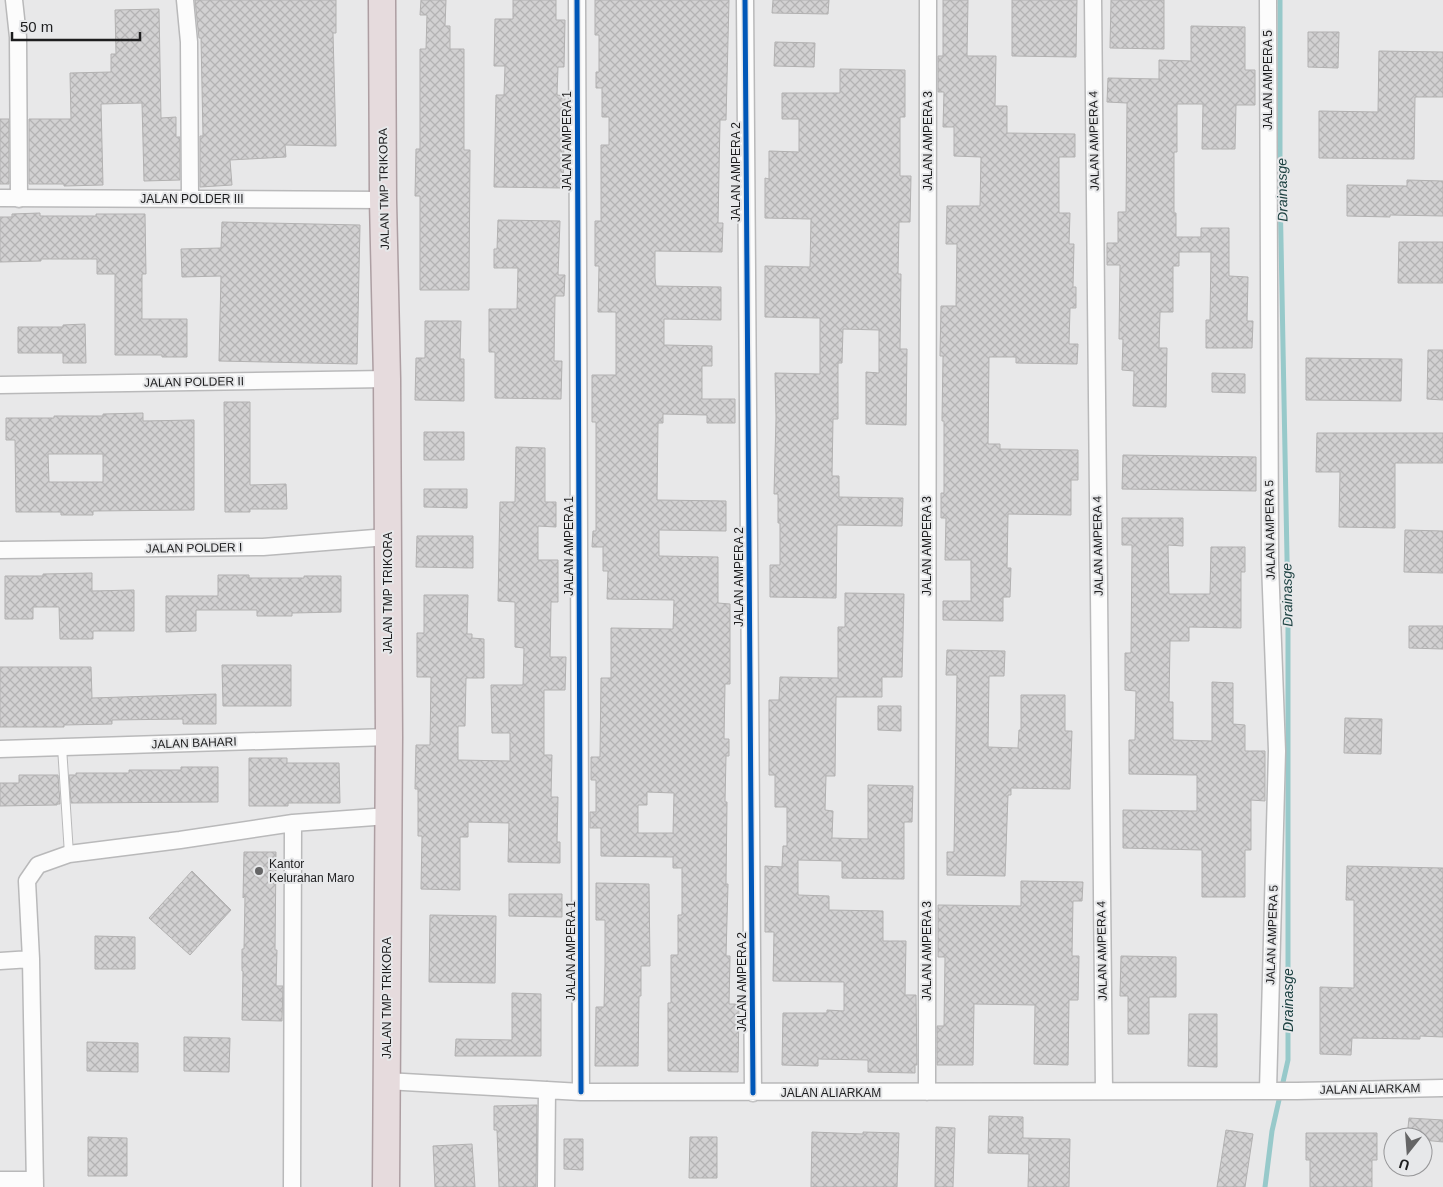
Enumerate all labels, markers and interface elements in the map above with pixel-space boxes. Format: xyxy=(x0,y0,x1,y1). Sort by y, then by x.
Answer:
scale bar xyxy=(12,10,140,42)
text: 50 m xyxy=(20,18,53,35)
street label: JALAN AMPERA 5 xyxy=(1261,30,1275,130)
street label: JALAN AMPERA 1 xyxy=(560,91,574,191)
street label: JALAN AMPERA 3 xyxy=(921,91,935,191)
street label: JALAN AMPERA 4 xyxy=(1086,91,1102,191)
street label: JALAN AMPERA 2 xyxy=(729,122,743,222)
street label: JALAN TMP TRIKORA xyxy=(376,128,392,250)
water label: Drainasge xyxy=(1273,158,1291,222)
street label: JALAN POLDER III xyxy=(140,192,244,206)
street label: JALAN POLDER II xyxy=(144,374,244,390)
street label: JALAN AMPERA 5 xyxy=(1262,480,1278,580)
street label: JALAN AMPERA 1 xyxy=(562,496,576,596)
street label: JALAN AMPERA 3 xyxy=(920,496,934,596)
street label: JALAN AMPERA 4 xyxy=(1090,496,1106,596)
street label: JALAN AMPERA 2 xyxy=(732,527,746,627)
street label: JALAN TMP TRIKORA xyxy=(381,532,395,654)
street label: JALAN POLDER I xyxy=(146,540,242,556)
water label: Drainasge xyxy=(1278,563,1296,627)
street label: JALAN BAHARI xyxy=(151,735,237,751)
place label: Kantor Kelurahan Maro xyxy=(269,857,355,885)
marker: Kantor Kelurahan Maro xyxy=(253,865,265,877)
street label: JALAN AMPERA 5 xyxy=(1263,884,1281,985)
street label: JALAN AMPERA 1 xyxy=(564,901,578,1001)
street label: JALAN AMPERA 3 xyxy=(920,901,934,1001)
street label: JALAN AMPERA 4 xyxy=(1094,901,1110,1001)
street label: JALAN AMPERA 2 xyxy=(735,932,749,1032)
street label: JALAN TMP TRIKORA xyxy=(380,937,394,1059)
water label: Drainasge xyxy=(1280,968,1296,1032)
street label: JALAN ALIARKAM xyxy=(1320,1081,1420,1097)
street label: JALAN ALIARKAM xyxy=(781,1086,881,1100)
north arrow xyxy=(1383,1127,1433,1177)
text: U xyxy=(1397,1155,1411,1174)

